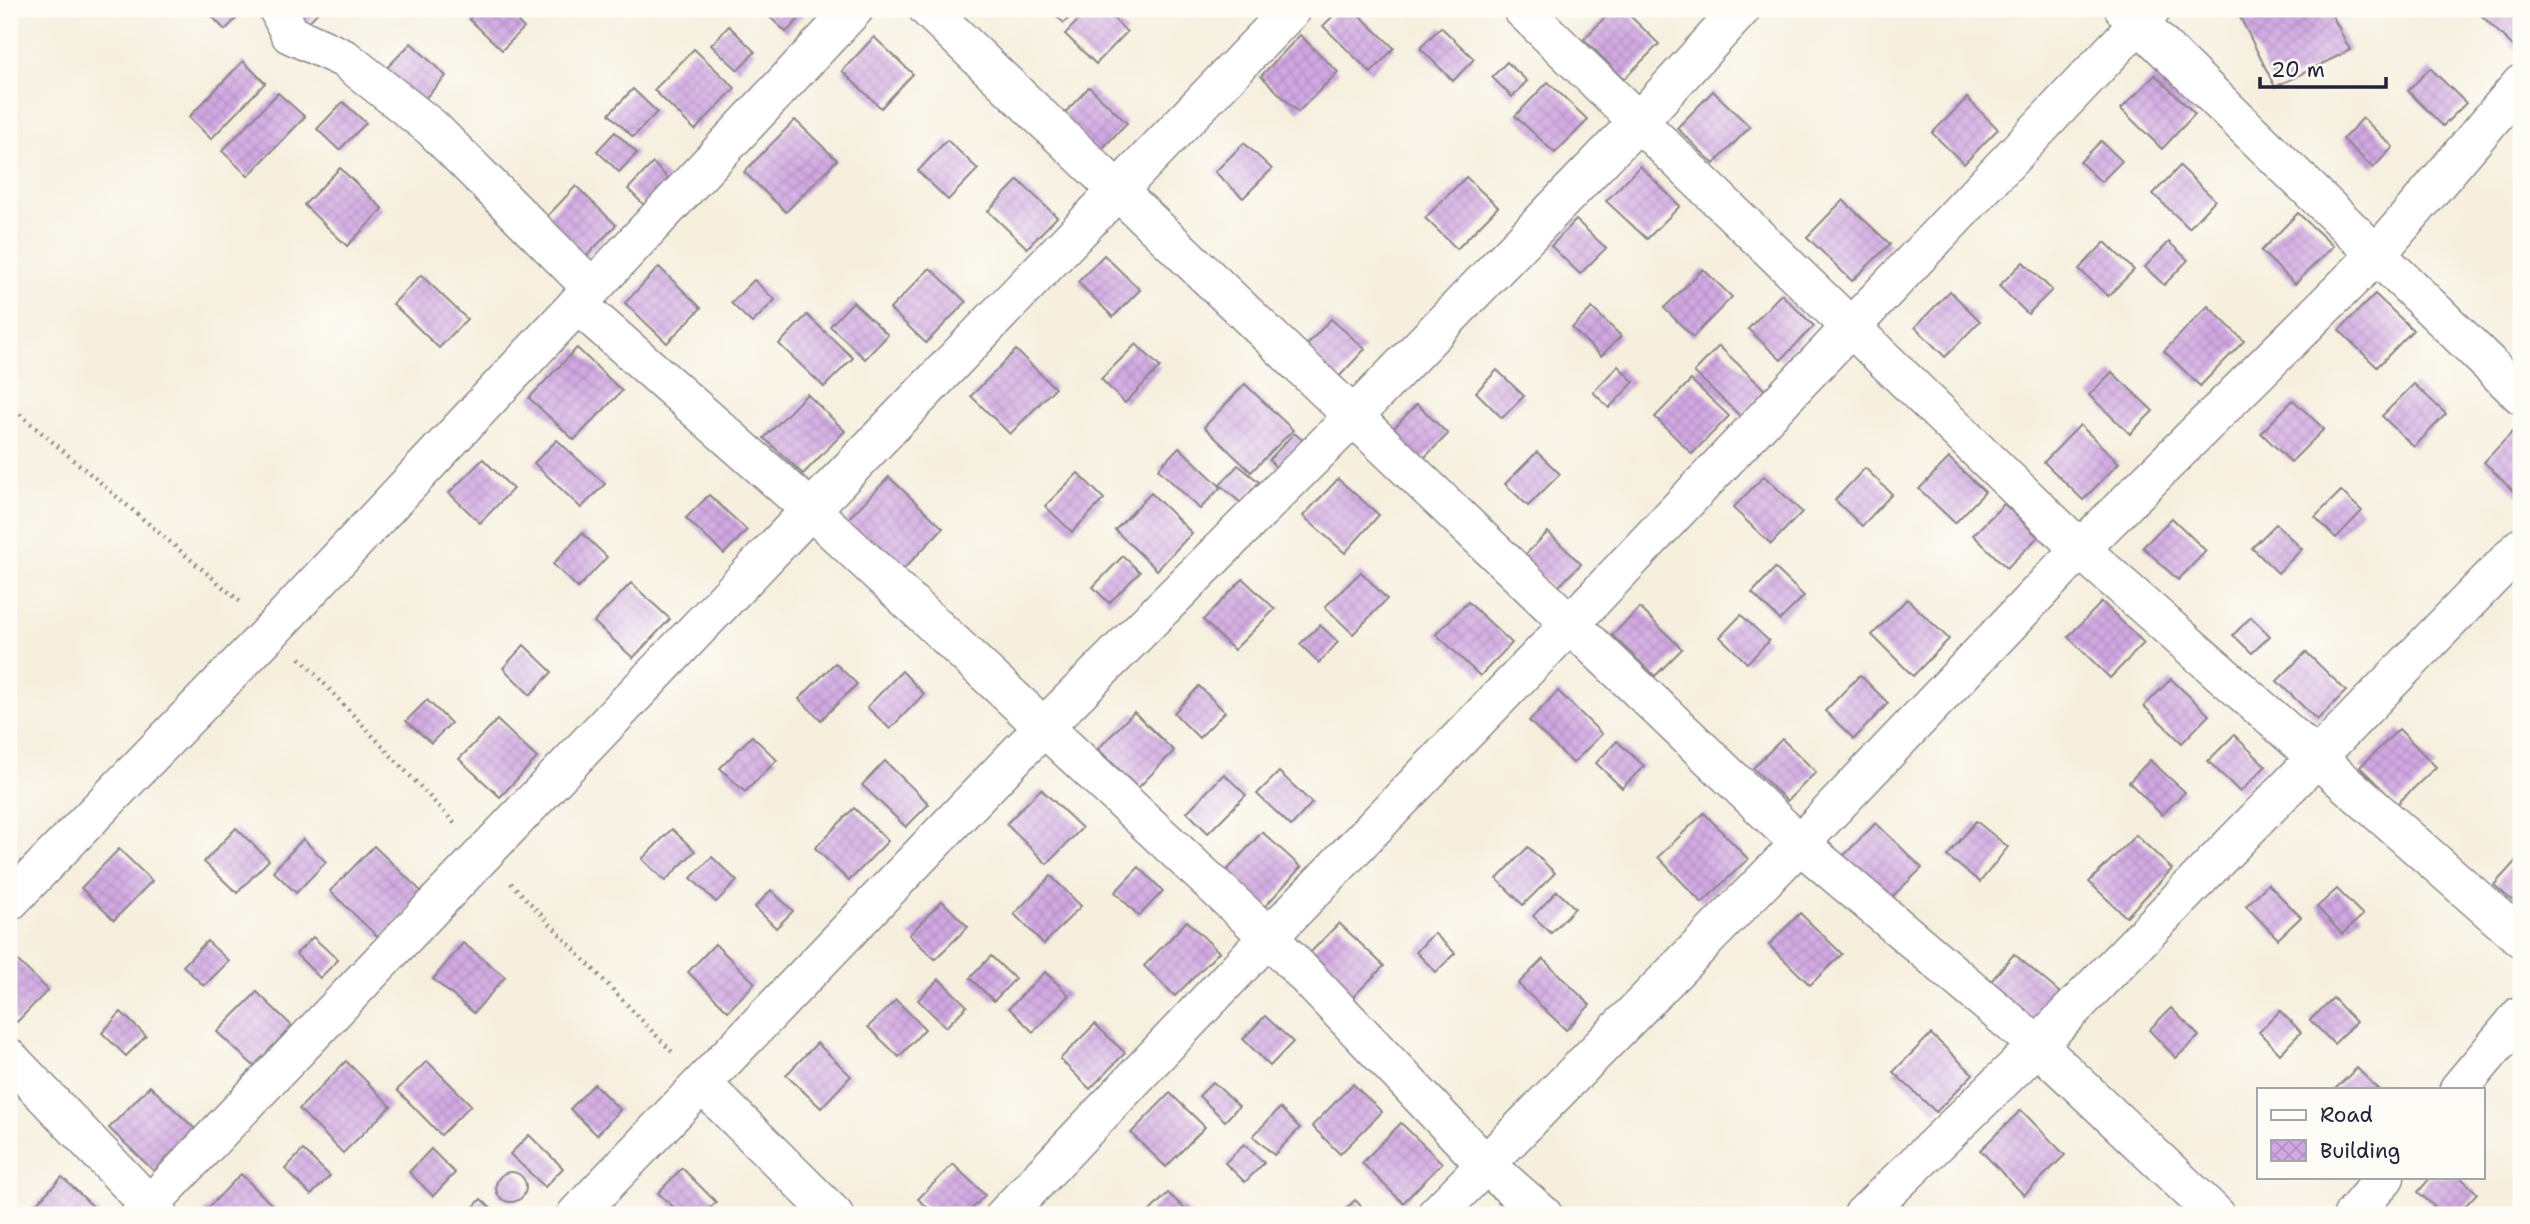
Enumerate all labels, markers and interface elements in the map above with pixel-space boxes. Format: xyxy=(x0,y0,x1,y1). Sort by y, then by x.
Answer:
scale bar xyxy=(2260,46,2386,90)
text: 20 m xyxy=(2271,56,2325,84)
legend xyxy=(2257,1088,2484,1178)
text: Road xyxy=(2320,1101,2373,1129)
text: Building xyxy=(2320,1137,2400,1165)

